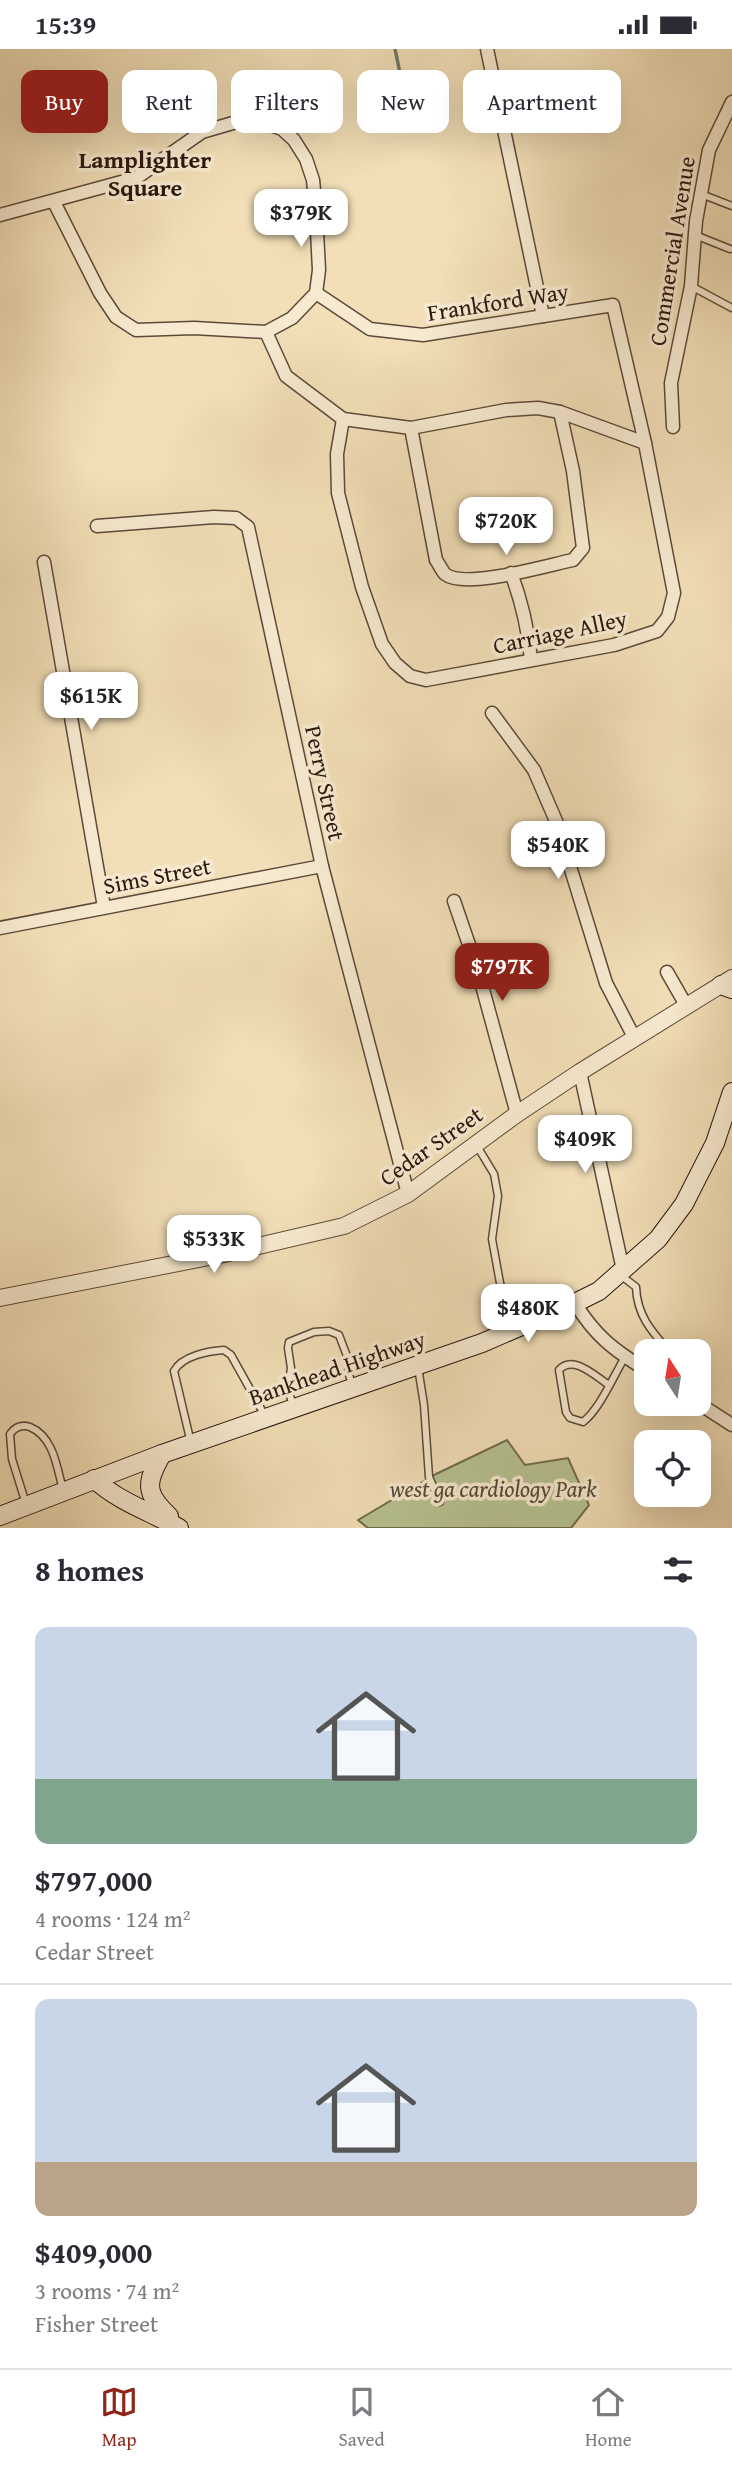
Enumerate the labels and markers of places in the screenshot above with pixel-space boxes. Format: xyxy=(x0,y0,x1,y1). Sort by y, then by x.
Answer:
pin: $379K xyxy=(252,189,350,249)
pin: $720K xyxy=(457,497,555,557)
pin: $615K xyxy=(42,673,140,732)
pin: $540K xyxy=(509,821,607,881)
pin: $797K xyxy=(453,943,551,1003)
pin: $409K xyxy=(536,1115,634,1175)
pin: $533K xyxy=(165,1215,263,1275)
pin: $480K xyxy=(479,1285,577,1344)

